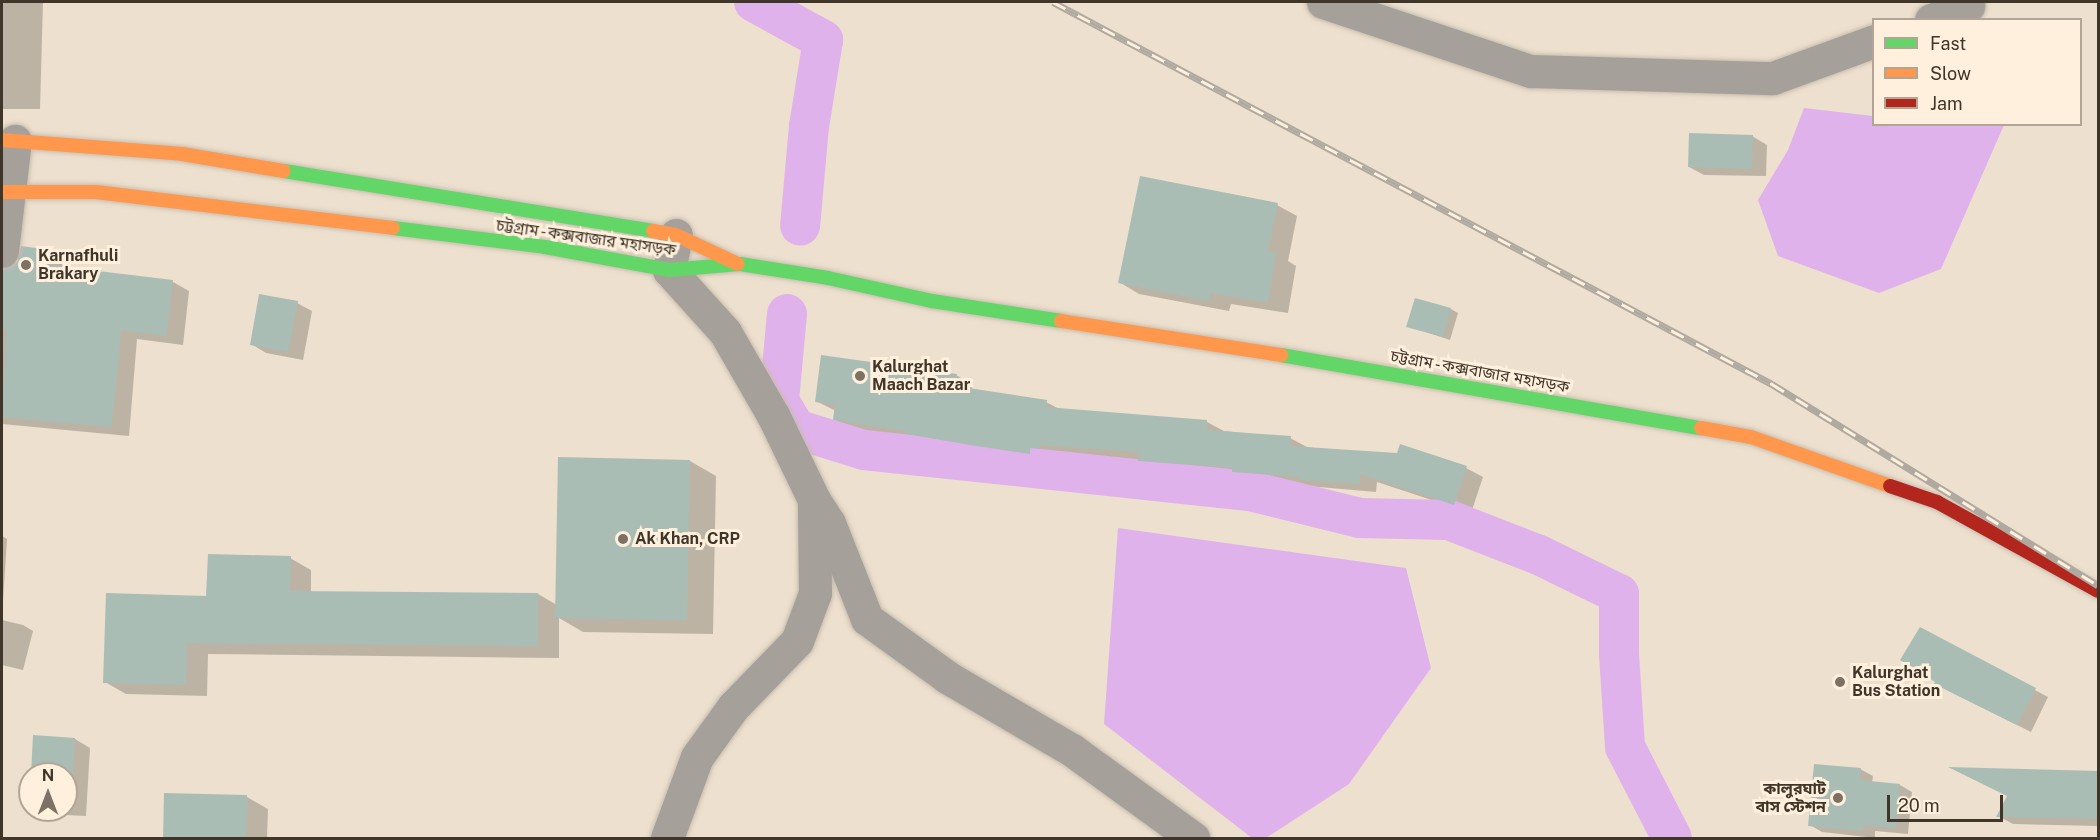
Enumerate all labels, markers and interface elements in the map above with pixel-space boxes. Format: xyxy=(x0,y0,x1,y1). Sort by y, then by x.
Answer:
legend xyxy=(1872,18,2082,126)
text: Fast xyxy=(1930,33,1966,54)
text: Slow xyxy=(1930,63,1971,84)
text: Jam xyxy=(1930,93,1963,114)
street label: চট্টগ্রাম - কক্সবাজার মহাসড়ক xyxy=(493,216,679,260)
place label: Karnafhuli Brakary xyxy=(38,246,118,284)
marker: Karnafhuli Brakary xyxy=(19,258,33,272)
street label: চট্টগ্রাম - কক্সবাজার মহাসড়ক xyxy=(1387,346,1573,398)
place label: Kalurghat Maach Bazar xyxy=(872,357,970,395)
marker: Kalurghat Maach Bazar xyxy=(853,369,867,383)
place label: Ak Khan, CRP xyxy=(635,529,740,549)
marker: Ak Khan, CRP xyxy=(616,532,630,546)
place label: Kalurghat Bus Station xyxy=(1852,663,1940,701)
marker: Kalurghat Bus Station xyxy=(1833,675,1847,689)
north arrow xyxy=(18,762,78,822)
text: N xyxy=(42,766,54,785)
place label: কালুরঘাট বাস স্টেশন xyxy=(1755,779,1826,817)
scale bar xyxy=(1890,783,2006,821)
marker: কালুরঘাট বাস স্টেশন xyxy=(1831,791,1845,805)
text: 20 m xyxy=(1898,795,1940,816)

